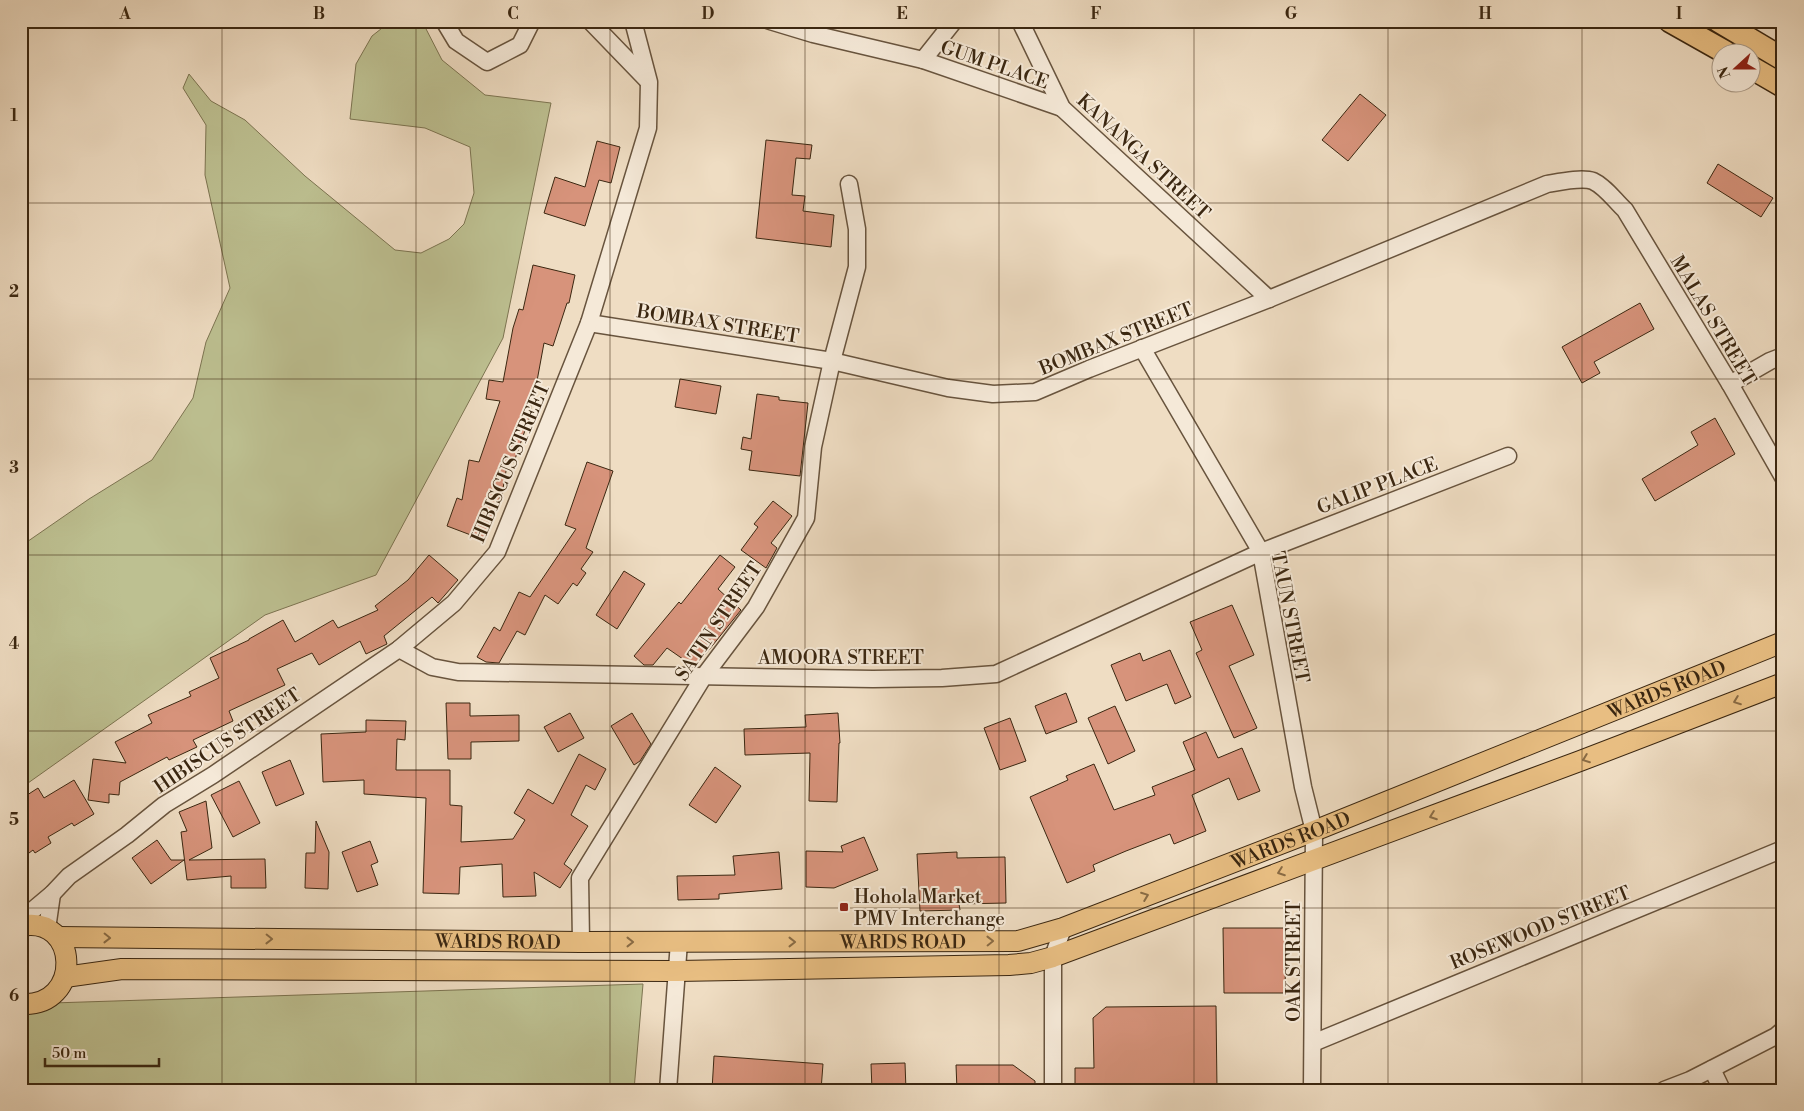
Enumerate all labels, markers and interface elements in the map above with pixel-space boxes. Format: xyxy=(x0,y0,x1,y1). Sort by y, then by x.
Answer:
text: A xyxy=(118,4,131,24)
text: B xyxy=(313,4,325,24)
text: C xyxy=(507,4,519,24)
text: D xyxy=(702,4,715,24)
text: E xyxy=(896,4,908,24)
text: F xyxy=(1090,4,1102,24)
text: G xyxy=(1285,4,1298,24)
text: H xyxy=(1478,4,1492,24)
text: I xyxy=(1676,4,1682,24)
street label: GUM PLACE xyxy=(937,35,1052,95)
north arrow xyxy=(1712,42,1762,92)
text: N xyxy=(1714,64,1735,81)
street label: KANANGA STREET xyxy=(1072,89,1215,225)
text: 1 xyxy=(10,106,18,126)
street label: MALAS STREET xyxy=(1665,251,1761,390)
text: 2 xyxy=(9,282,19,302)
street label: BOMBAX STREET xyxy=(1035,297,1197,381)
street label: BOMBAX STREET xyxy=(634,299,801,349)
street label: HIBISCUS STREET xyxy=(466,378,556,546)
street label: GALIP PLACE xyxy=(1314,452,1441,520)
text: 3 xyxy=(9,458,19,478)
street label: TAUN STREET xyxy=(1265,549,1315,685)
street label: SATIN STREET xyxy=(670,557,767,686)
text: 4 xyxy=(9,634,20,654)
street label: AMOORA STREET xyxy=(757,646,924,670)
street label: WARDS ROAD xyxy=(1603,655,1730,725)
street label: HIBISCUS STREET xyxy=(149,683,306,799)
one-way arrow xyxy=(1733,694,1742,705)
one-way arrow xyxy=(1582,753,1590,763)
street label: WARDS ROAD xyxy=(1227,807,1354,875)
one-way arrow xyxy=(1429,809,1438,820)
text: 5 xyxy=(9,810,19,830)
one-way arrow xyxy=(1277,866,1286,876)
street label: ROSEWOOD STREET xyxy=(1447,881,1634,975)
place label: Hohola Market PMV Interchange xyxy=(854,885,1005,931)
one-way arrow xyxy=(1140,892,1149,903)
street label: OAK STREET xyxy=(1282,900,1306,1022)
marker: Hohola Market PMV Interchange xyxy=(838,901,850,913)
street label: WARDS ROAD xyxy=(434,930,561,955)
street label: WARDS ROAD xyxy=(839,930,966,954)
one-way arrow xyxy=(103,932,111,943)
one-way arrow xyxy=(266,934,274,944)
one-way arrow xyxy=(986,936,994,947)
one-way arrow xyxy=(626,937,634,947)
one-way arrow xyxy=(789,937,797,947)
text: 6 xyxy=(9,986,19,1006)
scale bar xyxy=(45,1036,159,1068)
text: 50 m xyxy=(52,1044,86,1063)

